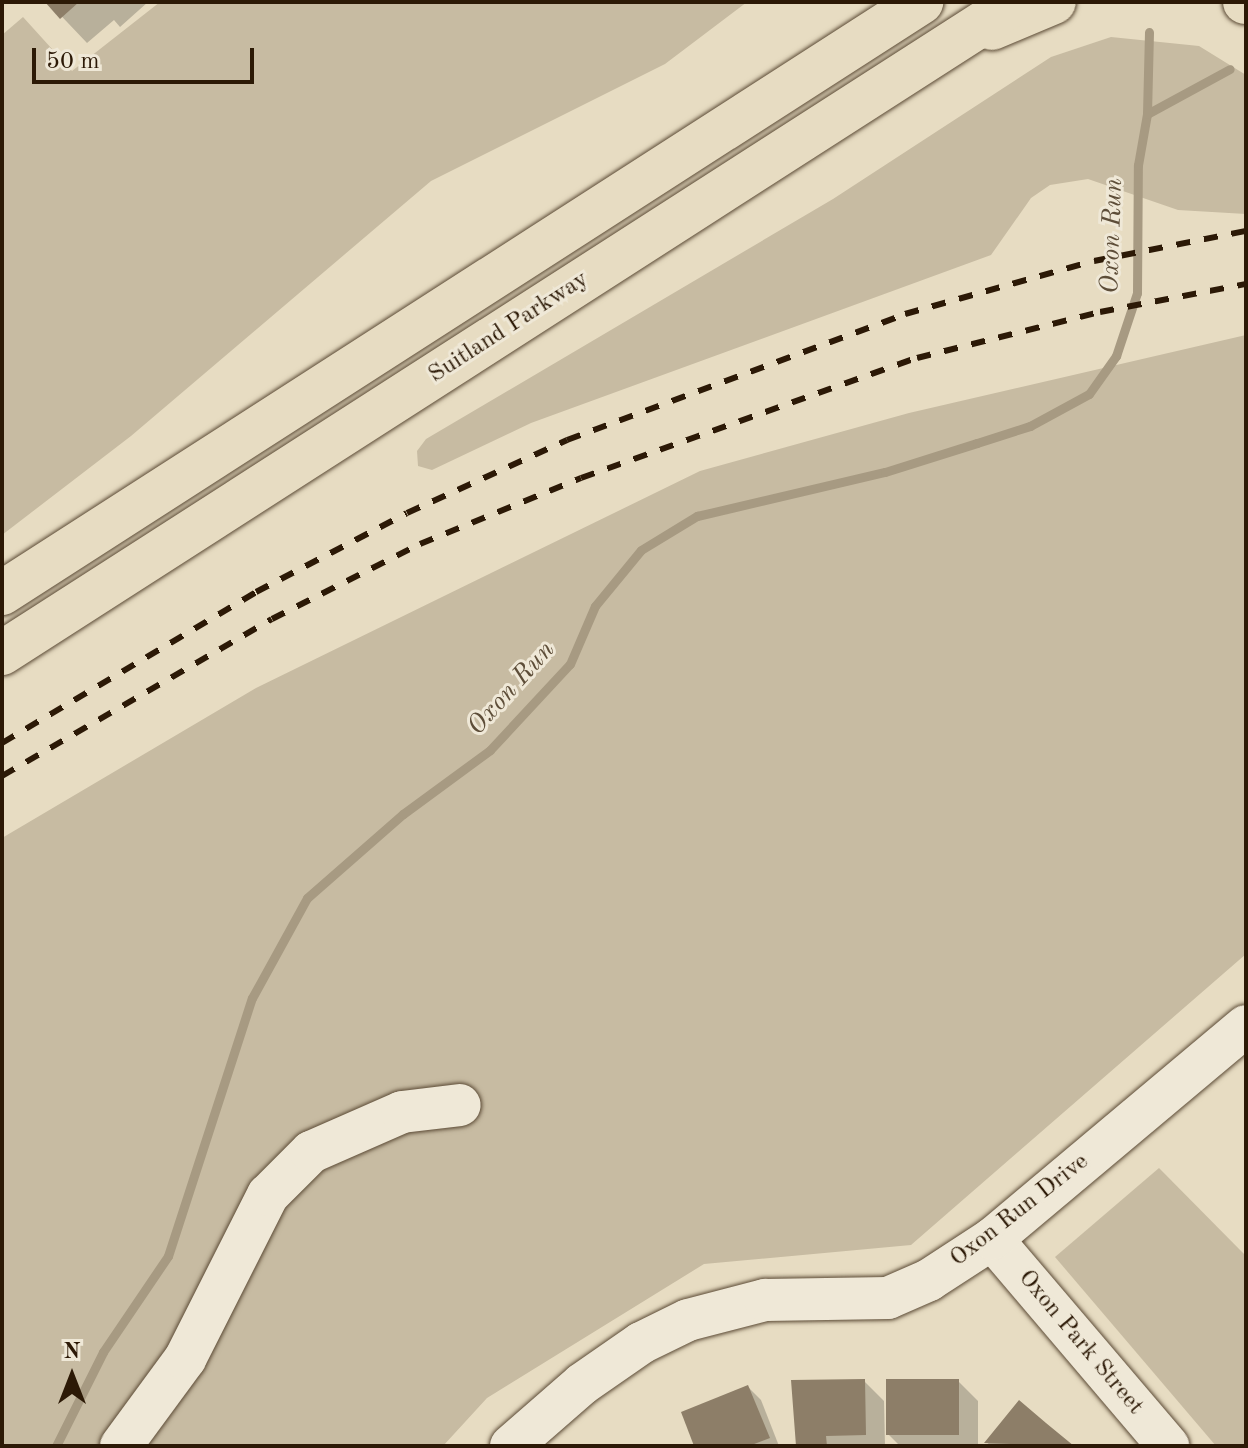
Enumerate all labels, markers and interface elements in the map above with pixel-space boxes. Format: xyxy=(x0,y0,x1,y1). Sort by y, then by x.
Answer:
scale bar xyxy=(36,32,258,82)
text: 50 m xyxy=(46,50,100,74)
water label: Oxon Run xyxy=(1095,178,1131,294)
street label: Suitland Parkway xyxy=(424,266,594,390)
water label: Oxon Run xyxy=(462,636,562,742)
street label: Oxon Run Drive xyxy=(945,1148,1095,1274)
street label: Oxon Park Street xyxy=(1011,1265,1149,1421)
north arrow xyxy=(32,1336,112,1416)
text: N xyxy=(64,1341,80,1363)

